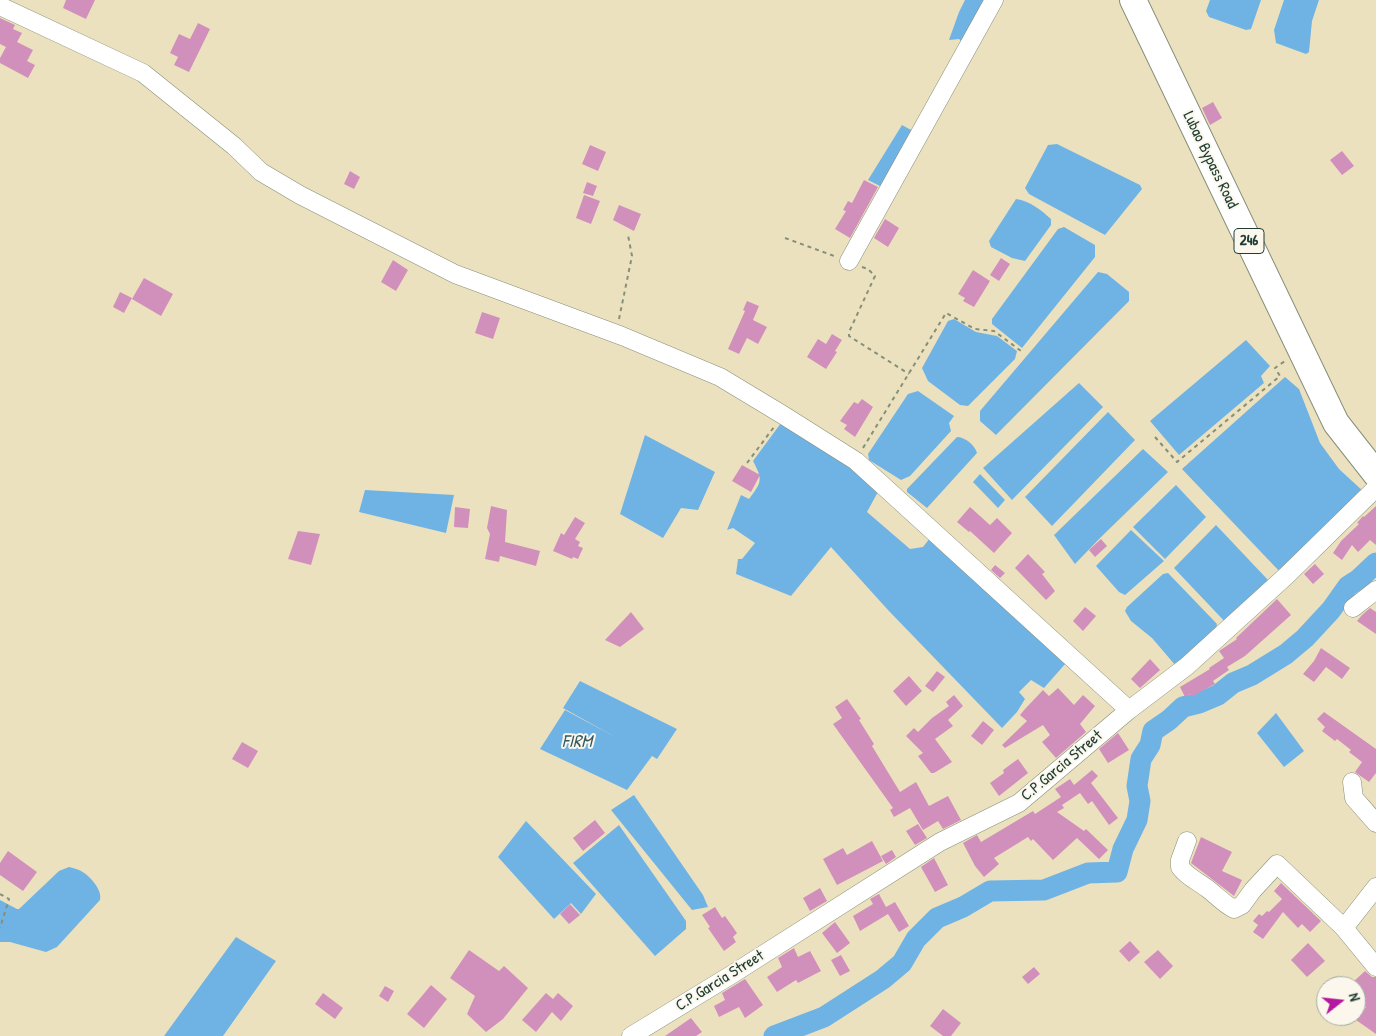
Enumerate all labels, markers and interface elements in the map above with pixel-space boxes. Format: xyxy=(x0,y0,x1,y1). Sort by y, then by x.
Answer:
street label: Lubao Bypass Road xyxy=(1178,108,1242,212)
road number: 246 xyxy=(1234,228,1264,254)
street label: C.P.Garcia Street xyxy=(1017,726,1107,806)
water label: FIRM xyxy=(562,731,592,753)
street label: C.P.Garcia Street xyxy=(672,946,768,1016)
north arrow xyxy=(1316,976,1366,1026)
text: N xyxy=(1345,991,1365,1003)

